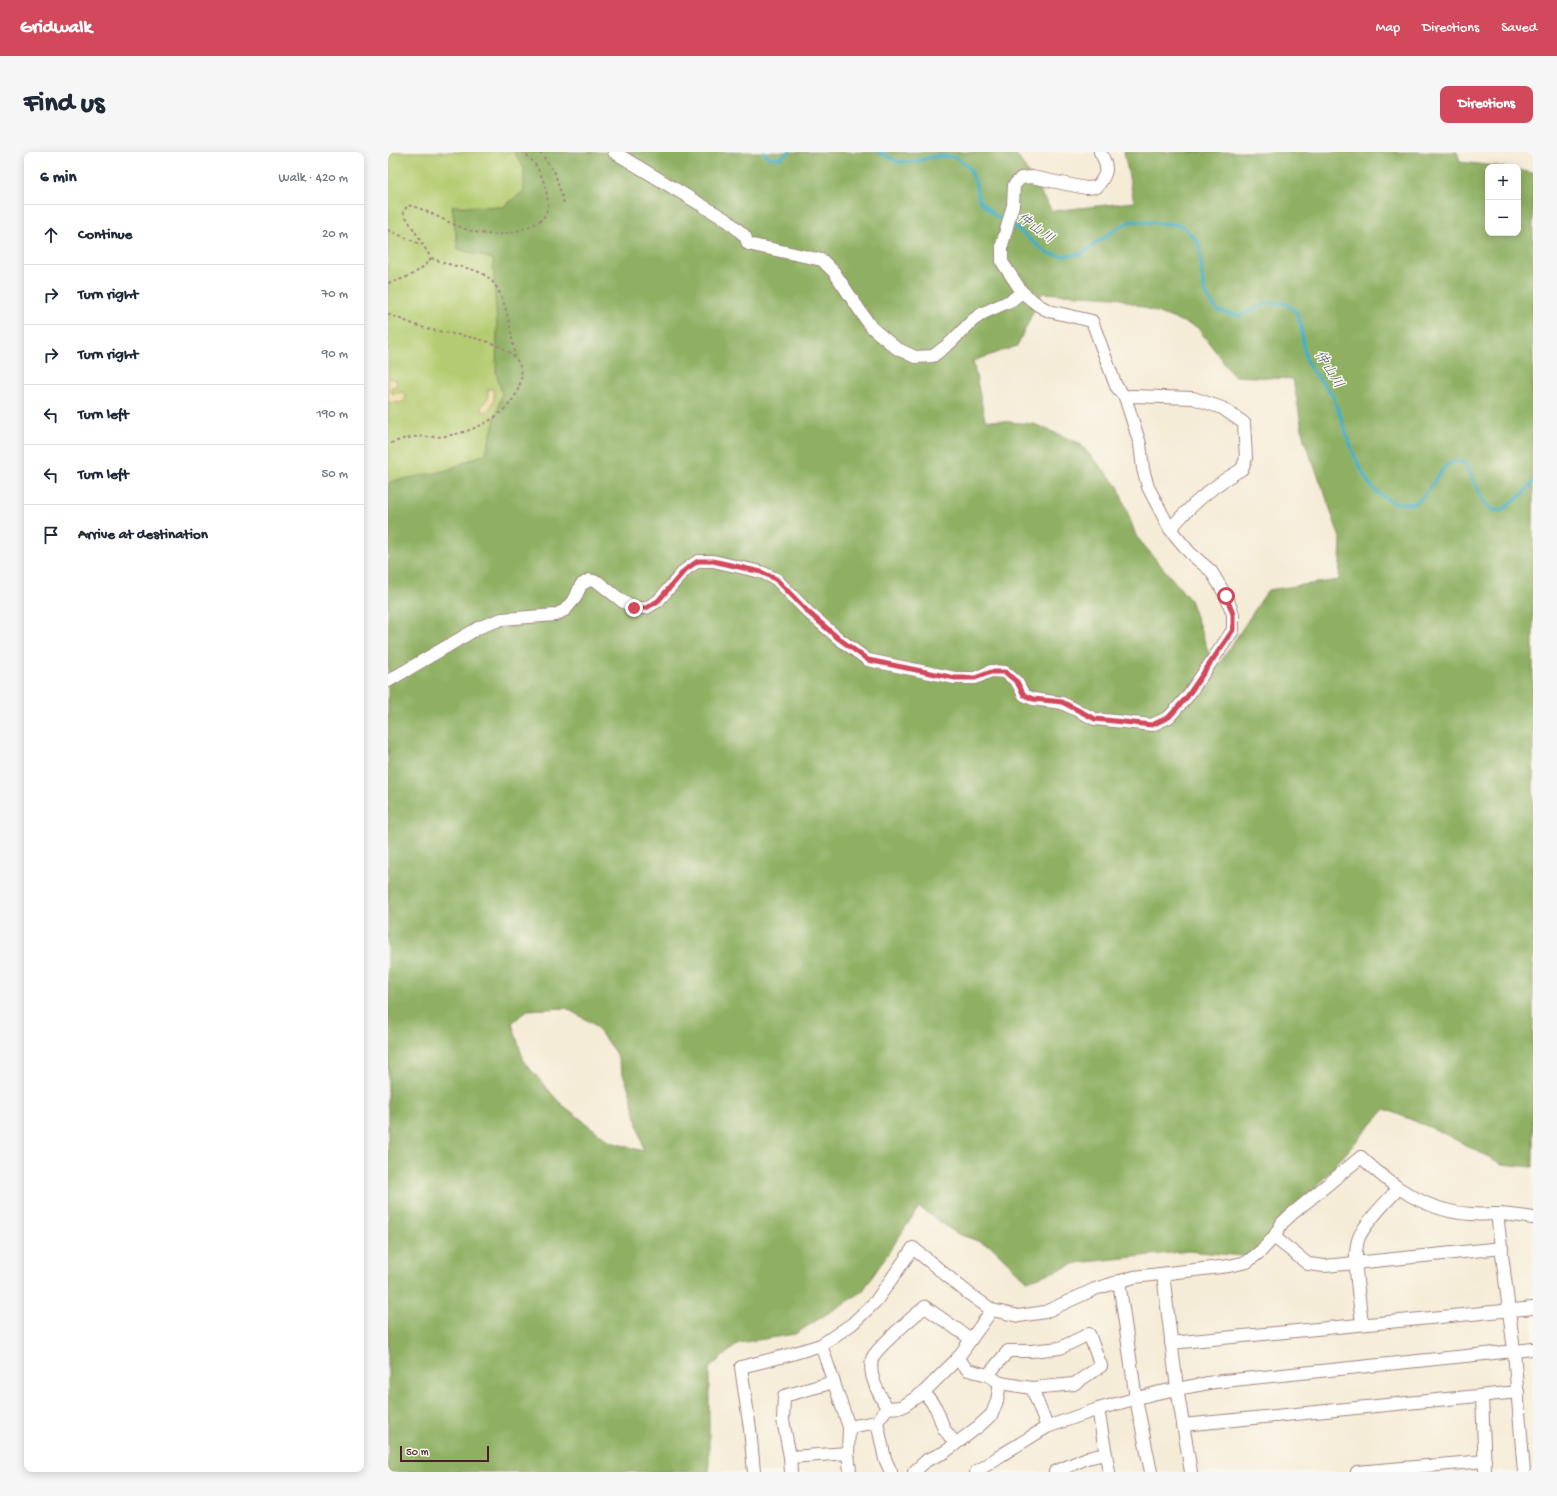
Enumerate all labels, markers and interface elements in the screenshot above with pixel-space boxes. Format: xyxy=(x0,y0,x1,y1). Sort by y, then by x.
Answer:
text: Gridwalk xyxy=(20,17,92,40)
text: Map xyxy=(1376,20,1400,37)
text: Directions xyxy=(1422,20,1479,37)
text: Saved xyxy=(1501,20,1537,37)
button: Directions xyxy=(1440,86,1533,123)
text: Find us xyxy=(24,88,104,121)
map controls xyxy=(1485,164,1521,236)
button: + xyxy=(1485,164,1521,200)
text: 6 min xyxy=(40,168,76,188)
text: Walk · 420 m xyxy=(279,171,348,186)
button: − xyxy=(1485,200,1521,236)
water label: 仲山川 xyxy=(1013,209,1058,248)
icon: ahead xyxy=(40,224,62,246)
text: Continue xyxy=(78,226,132,244)
text: 20 m xyxy=(322,227,348,242)
icon: right xyxy=(40,284,62,306)
text: Turn right xyxy=(78,286,138,304)
text: 70 m xyxy=(322,287,348,302)
icon: right xyxy=(40,344,62,366)
text: Turn right xyxy=(78,346,138,364)
text: 90 m xyxy=(322,347,348,362)
water label: 仲山川 xyxy=(1310,347,1347,392)
icon: left xyxy=(40,404,62,426)
text: Turn left xyxy=(78,406,129,424)
text: 190 m xyxy=(317,407,348,422)
icon: left xyxy=(40,464,62,486)
text: Turn left xyxy=(78,466,129,484)
text: 50 m xyxy=(321,467,348,482)
icon: arrive xyxy=(40,524,62,546)
text: Arrive at destination xyxy=(78,526,208,544)
route start xyxy=(1217,587,1235,605)
route end xyxy=(625,599,643,617)
scale bar xyxy=(400,1444,489,1463)
text: 50 m xyxy=(406,1447,428,1459)

